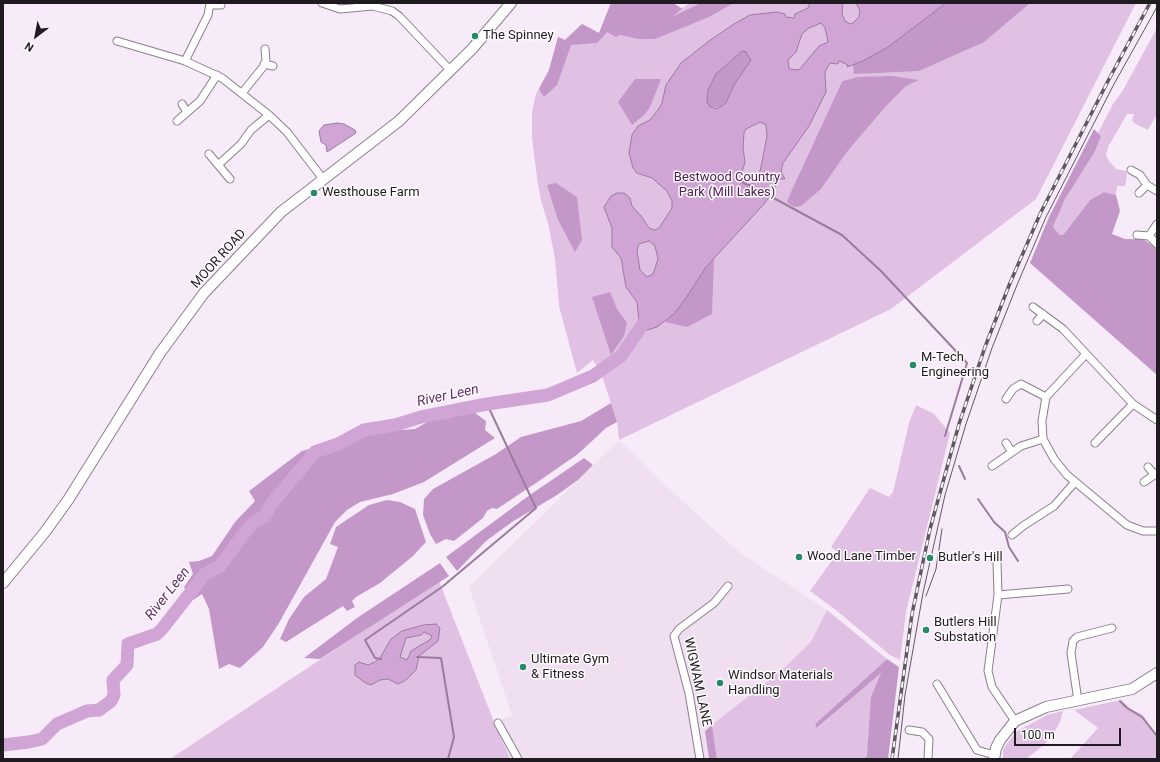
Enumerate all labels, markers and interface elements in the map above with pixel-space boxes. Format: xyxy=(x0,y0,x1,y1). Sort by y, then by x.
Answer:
north arrow xyxy=(16,16,56,56)
place label: The Spinney xyxy=(483,28,554,44)
marker: The Spinney xyxy=(470,31,480,41)
text: N xyxy=(23,39,36,54)
park label: Bestwood Country Park (Mill Lakes) xyxy=(674,170,780,201)
place label: Westhouse Farm xyxy=(322,185,420,201)
marker: Westhouse Farm xyxy=(309,188,319,198)
street label: MOOR ROAD xyxy=(188,226,250,292)
place label: M-Tech Engineering xyxy=(921,350,989,381)
marker: M-Tech Engineering xyxy=(908,360,918,370)
water label: River Leen xyxy=(416,381,480,411)
place label: Wood Lane Timber xyxy=(807,549,916,565)
place label: Butler's Hill xyxy=(938,550,1003,566)
marker: Wood Lane Timber xyxy=(794,552,804,562)
marker: Butler's Hill xyxy=(925,553,935,563)
water label: River Leen xyxy=(142,564,194,624)
place label: Butlers Hill Substation xyxy=(934,615,997,646)
marker: Butlers Hill Substation xyxy=(921,625,931,635)
street label: WIGWAM LANE xyxy=(680,636,714,728)
place label: Ultimate Gym & Fitness xyxy=(531,652,609,683)
marker: Ultimate Gym & Fitness xyxy=(518,662,528,672)
place label: Windsor Materials Handling xyxy=(728,668,833,699)
marker: Windsor Materials Handling xyxy=(715,678,725,688)
scale bar xyxy=(1016,720,1123,746)
text: 100 m xyxy=(1021,728,1055,742)

